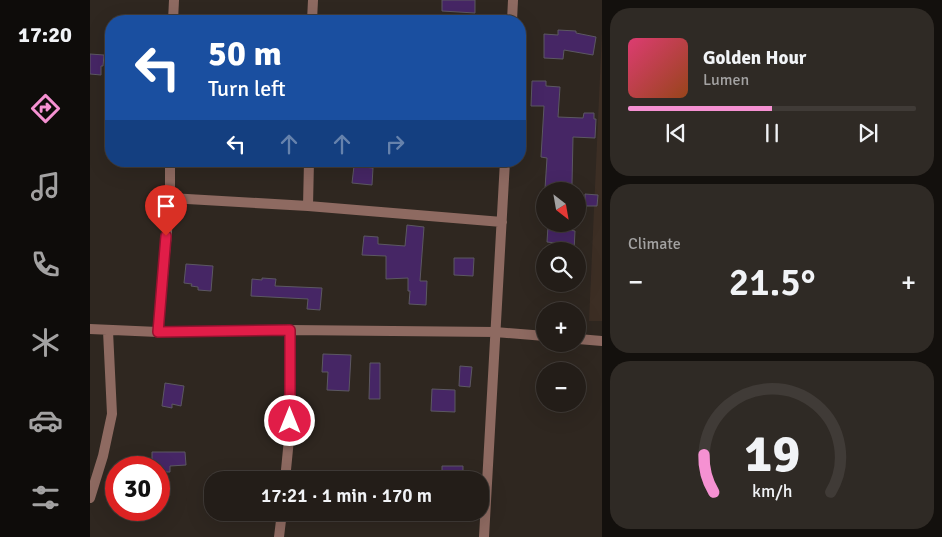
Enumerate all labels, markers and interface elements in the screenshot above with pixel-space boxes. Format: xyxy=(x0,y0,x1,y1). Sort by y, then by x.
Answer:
text: 17:20 xyxy=(18,21,72,48)
text: 50 m xyxy=(208,32,282,75)
icon: left xyxy=(125,35,190,100)
text: Golden Hour xyxy=(703,46,806,70)
text: Lumen xyxy=(703,70,749,90)
text: Turn left xyxy=(208,75,286,102)
icon: directions xyxy=(28,91,63,126)
icon: previous xyxy=(662,119,690,147)
icon: pause xyxy=(758,119,786,147)
icon: next xyxy=(854,119,882,147)
icon: left xyxy=(222,130,250,158)
icon: ahead xyxy=(275,130,303,158)
icon: ahead xyxy=(328,130,356,158)
icon: right xyxy=(381,130,409,158)
icon: music xyxy=(28,169,63,204)
north arrow xyxy=(536,182,586,232)
map controls xyxy=(536,182,586,412)
pin xyxy=(145,185,187,236)
icon: arrive xyxy=(152,192,180,220)
text: Climate xyxy=(628,234,681,254)
button: search xyxy=(536,242,586,292)
icon: phone xyxy=(28,247,63,282)
text: 21.5° xyxy=(729,259,815,306)
text: − xyxy=(628,265,643,299)
text: + xyxy=(901,265,916,299)
button: + xyxy=(536,302,586,352)
icon: climate xyxy=(28,325,63,360)
button: − xyxy=(536,362,586,412)
position arrow xyxy=(263,394,315,446)
icon: car xyxy=(28,403,63,438)
text: 19 xyxy=(744,422,800,486)
speed limit sign: 30 xyxy=(105,456,170,521)
icon: filters xyxy=(28,480,63,515)
text: km/h xyxy=(752,480,792,502)
text: 17:21 · 1 min · 170 m xyxy=(261,484,432,508)

